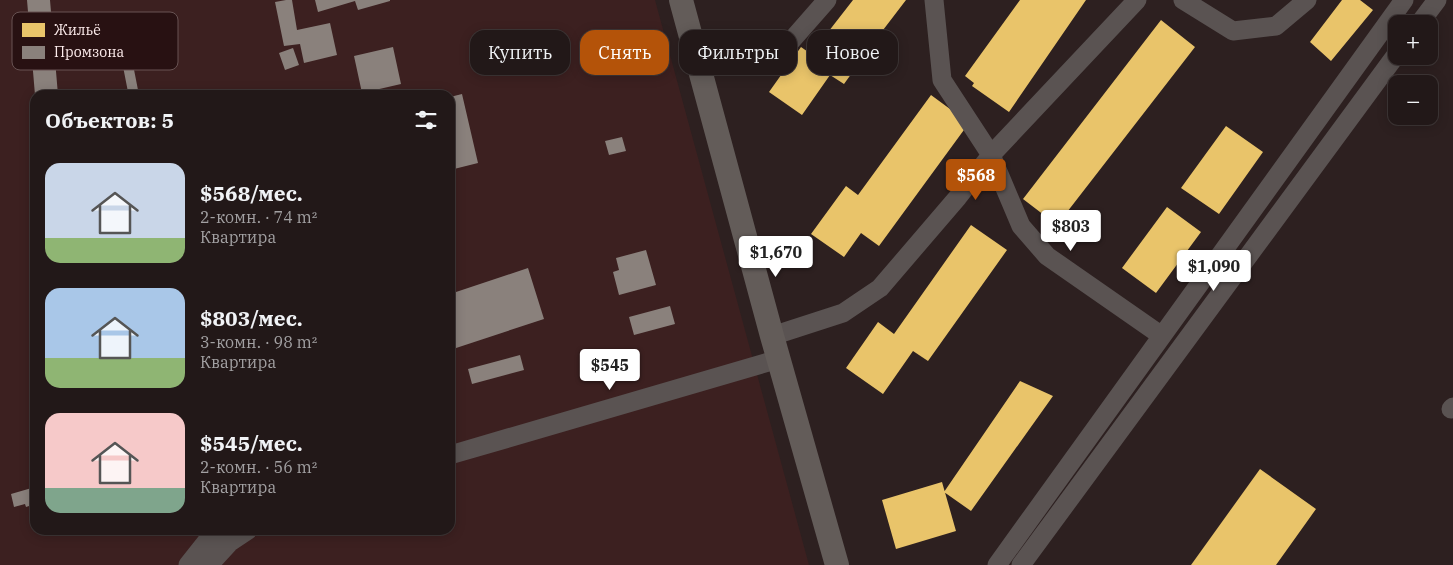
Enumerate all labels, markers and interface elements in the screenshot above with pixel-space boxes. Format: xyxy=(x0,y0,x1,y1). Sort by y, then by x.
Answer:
legend xyxy=(12,12,178,70)
map controls xyxy=(1388,15,1438,125)
button: + xyxy=(1388,15,1438,65)
text: Жильё xyxy=(54,21,101,39)
chip: Купить xyxy=(470,30,570,75)
chip: Снять xyxy=(580,30,669,75)
chip: Фильтры xyxy=(679,30,797,75)
chip: Новое xyxy=(807,30,898,75)
text: Промзона xyxy=(54,43,124,61)
button: − xyxy=(1388,75,1438,125)
text: Объектов: 5 xyxy=(45,106,174,134)
icon: filters xyxy=(412,106,440,134)
pin: $568 xyxy=(946,158,1006,201)
text: $568 xyxy=(957,165,995,185)
text: $568/мес. xyxy=(200,179,303,207)
icon: home xyxy=(85,183,145,243)
text: 2-комн. · 74 m² xyxy=(200,207,317,227)
pin: $803 xyxy=(1041,210,1101,252)
text: $803 xyxy=(1052,216,1090,236)
text: Квартира xyxy=(200,227,276,247)
pin: $1,670 xyxy=(735,236,817,278)
text: $1,670 xyxy=(750,242,802,262)
pin: $1,090 xyxy=(1173,250,1255,292)
text: $1,090 xyxy=(1188,256,1240,276)
text: $803/мес. xyxy=(200,304,303,332)
icon: home xyxy=(85,308,145,368)
text: 3-комн. · 98 m² xyxy=(200,332,317,352)
pin: $545 xyxy=(580,348,640,391)
text: Квартира xyxy=(200,352,276,372)
text: $545 xyxy=(591,355,629,375)
text: $545/мес. xyxy=(200,429,303,457)
icon: home xyxy=(85,433,145,493)
text: 2-комн. · 56 m² xyxy=(200,457,317,477)
text: Квартира xyxy=(200,477,276,497)

